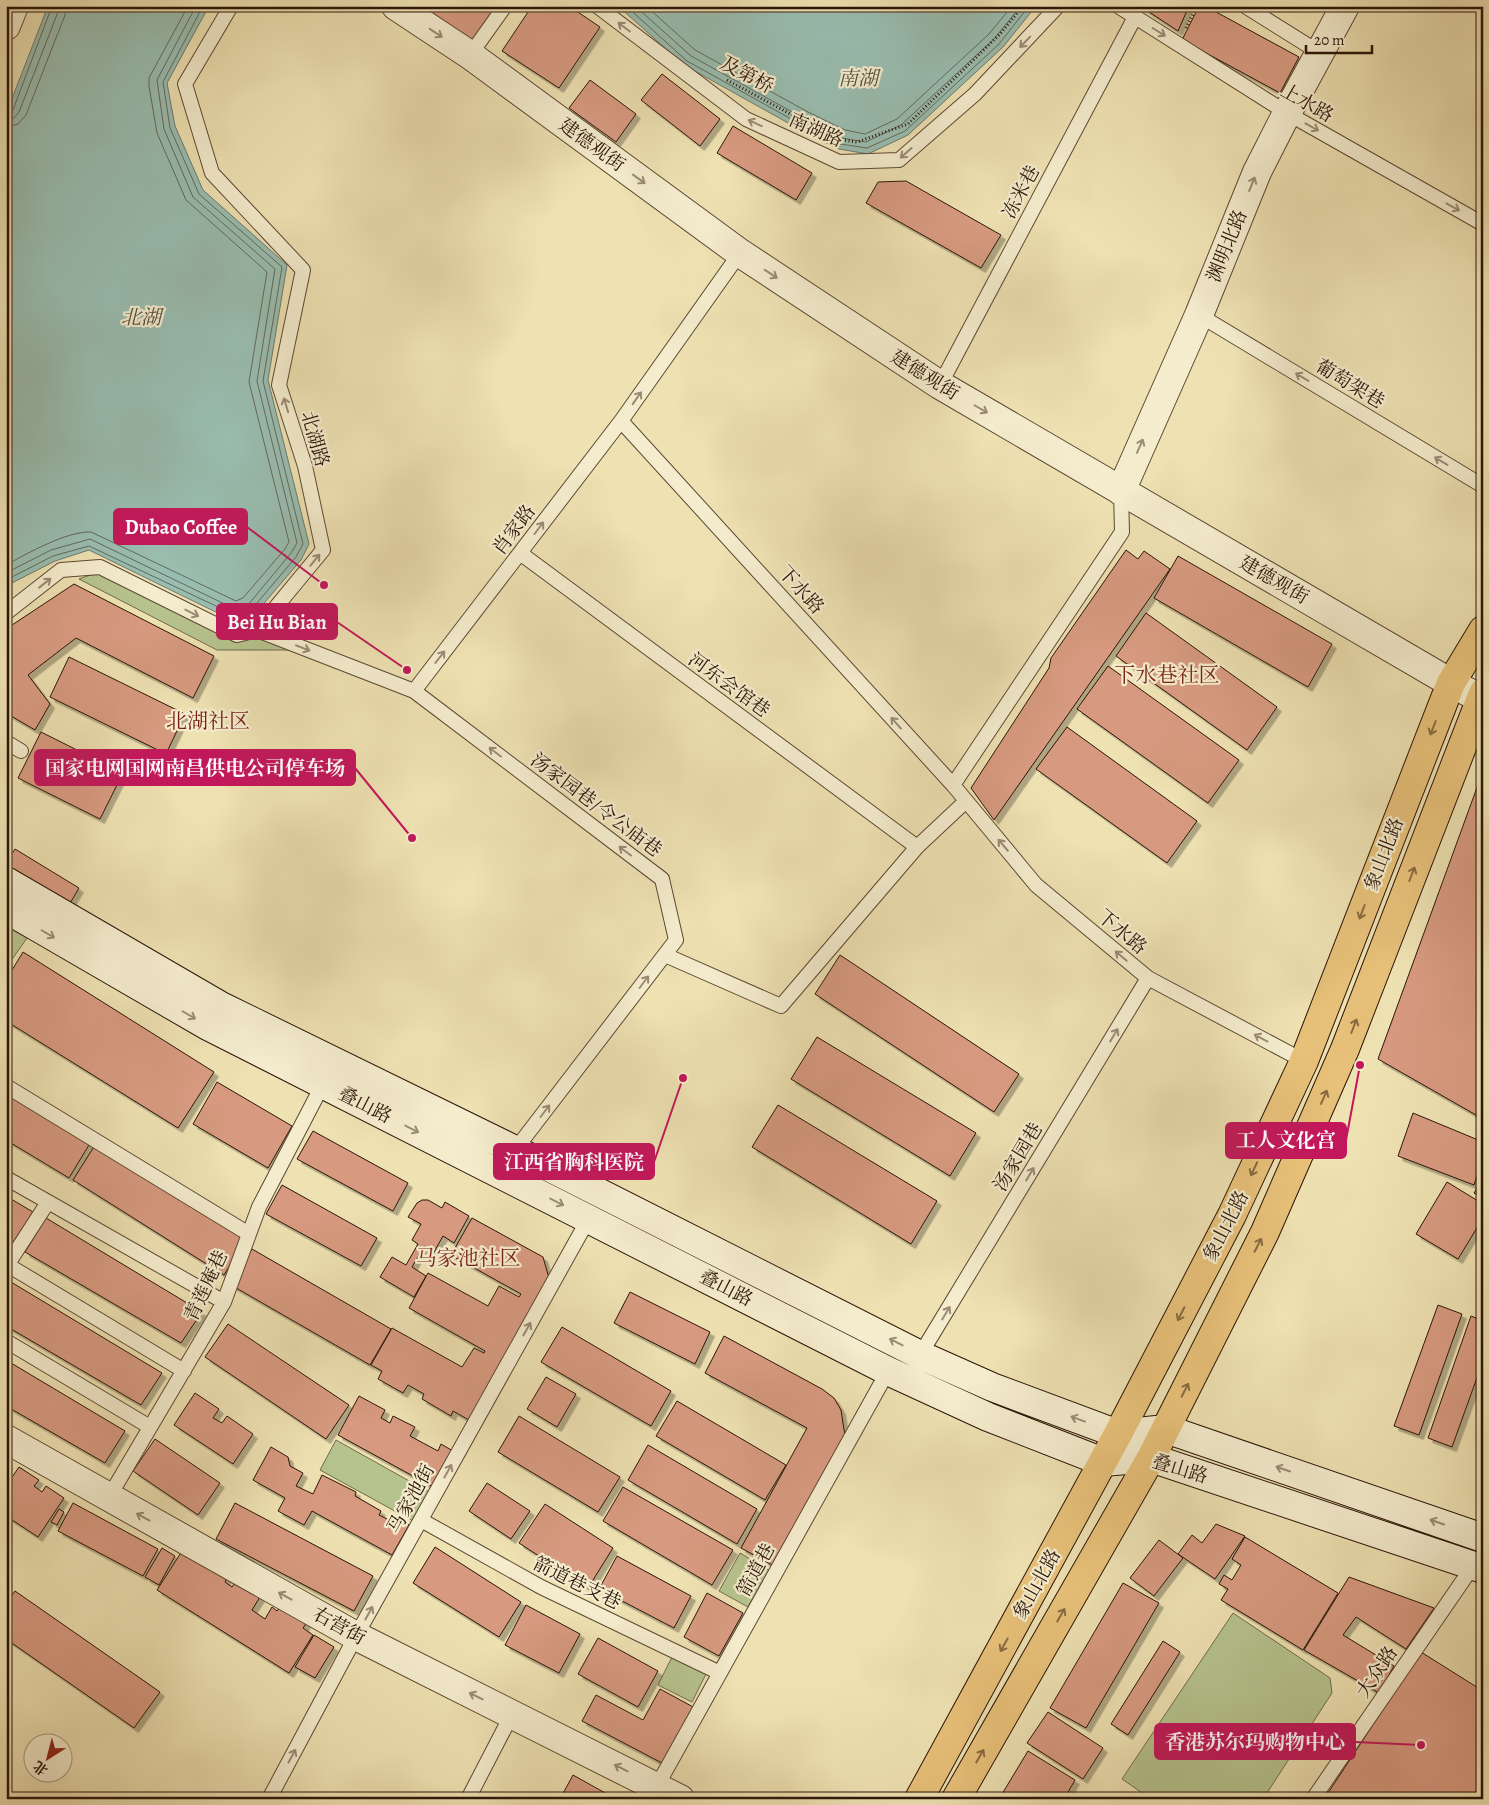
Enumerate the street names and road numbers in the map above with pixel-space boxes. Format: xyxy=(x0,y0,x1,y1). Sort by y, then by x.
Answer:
street label: 及第桥 xyxy=(716,50,778,100)
street label: 上水路 xyxy=(1276,77,1338,129)
street label: 南湖路 xyxy=(785,107,847,153)
street label: 建德观街 xyxy=(554,112,630,178)
street label: 冻米巷 xyxy=(996,161,1046,223)
street label: 渊明北路 xyxy=(1201,206,1253,286)
street label: 建德观街 xyxy=(886,344,964,406)
street label: 葡萄架巷 xyxy=(1311,353,1389,415)
street label: 北湖路 xyxy=(295,408,335,470)
street label: 肖家路 xyxy=(486,499,542,561)
street label: 建德观街 xyxy=(1235,550,1313,610)
street label: 下水路 xyxy=(772,560,830,620)
street label: 河东会馆巷 xyxy=(683,647,775,723)
street label: 汤家园巷/令公庙巷 xyxy=(525,747,667,863)
street label: 象山北路 xyxy=(1358,814,1410,894)
street label: 下水路 xyxy=(1092,904,1152,960)
street label: 叠山路 xyxy=(334,1080,396,1130)
street label: 汤家园巷 xyxy=(987,1118,1049,1196)
street label: 象山北路 xyxy=(1197,1186,1255,1266)
street label: 青莲庵巷 xyxy=(178,1246,234,1326)
street label: 叠山路 xyxy=(695,1263,757,1313)
street label: 叠山路 xyxy=(1149,1448,1211,1490)
street label: 马家池街 xyxy=(381,1459,441,1539)
street label: 箭道巷 xyxy=(731,1539,781,1601)
street label: 象山北路 xyxy=(1007,1544,1067,1624)
street label: 箭道巷支巷 xyxy=(529,1550,625,1616)
street label: 右营街 xyxy=(308,1601,370,1651)
street label: 大众路 xyxy=(1350,1641,1404,1703)

